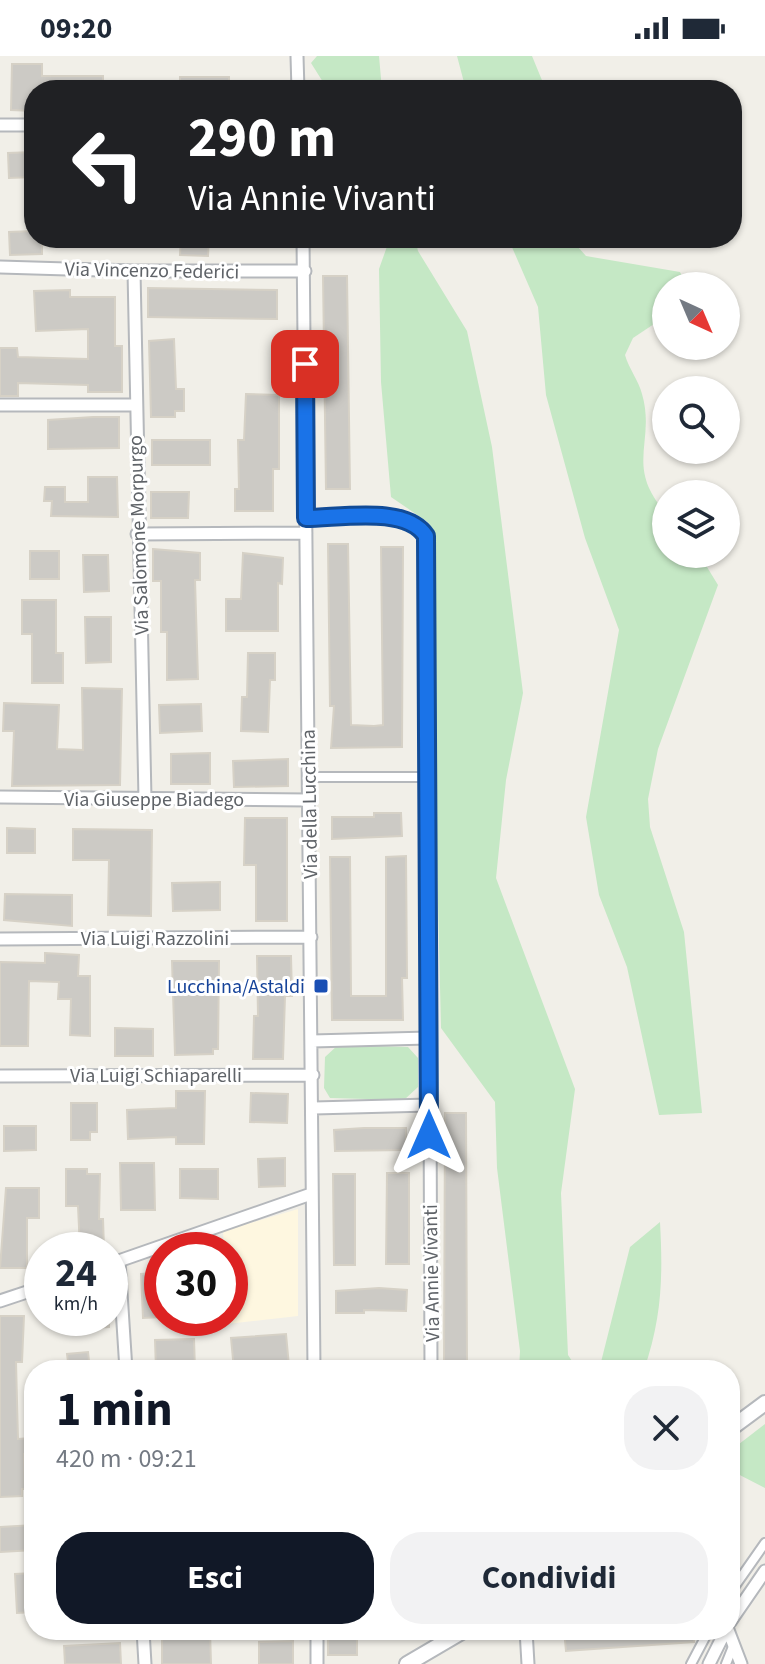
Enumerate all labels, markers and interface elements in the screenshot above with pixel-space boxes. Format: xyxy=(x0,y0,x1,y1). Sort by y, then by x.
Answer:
text: 09:20 xyxy=(40,7,112,50)
text: 290 m xyxy=(188,99,336,178)
icon: left xyxy=(56,112,160,216)
text: Via Annie Vivanti xyxy=(188,173,436,224)
street label: Via Vincenzo Federici xyxy=(64,255,240,287)
north arrow xyxy=(652,272,740,360)
map controls xyxy=(652,272,740,568)
pin xyxy=(271,330,339,398)
icon: arrive xyxy=(283,342,327,386)
button: search xyxy=(652,376,740,464)
street label: Via Salomone Morpurgo xyxy=(122,435,156,635)
button: layers xyxy=(652,480,740,568)
street label: Via della Lucchina xyxy=(295,729,325,879)
street label: Via Giuseppe Biadego xyxy=(64,786,244,814)
street label: Via Luigi Razzolini xyxy=(81,925,229,953)
place label: Lucchina/Astaldi xyxy=(167,973,305,1001)
marker: Lucchina/Astaldi xyxy=(312,977,330,995)
street label: Via Luigi Schiaparelli xyxy=(70,1062,242,1090)
position arrow xyxy=(387,1093,471,1177)
street label: Via Annie Vivanti xyxy=(417,1204,447,1342)
speed limit sign: 30 xyxy=(144,1232,248,1336)
text: 24 xyxy=(55,1245,97,1302)
text: km/h xyxy=(54,1290,98,1318)
text: 1 min xyxy=(56,1376,173,1444)
button: close xyxy=(624,1386,708,1470)
text: 420 m · 09:21 xyxy=(56,1440,197,1477)
button: Esci xyxy=(56,1532,374,1624)
button: Condividi xyxy=(390,1532,708,1624)

